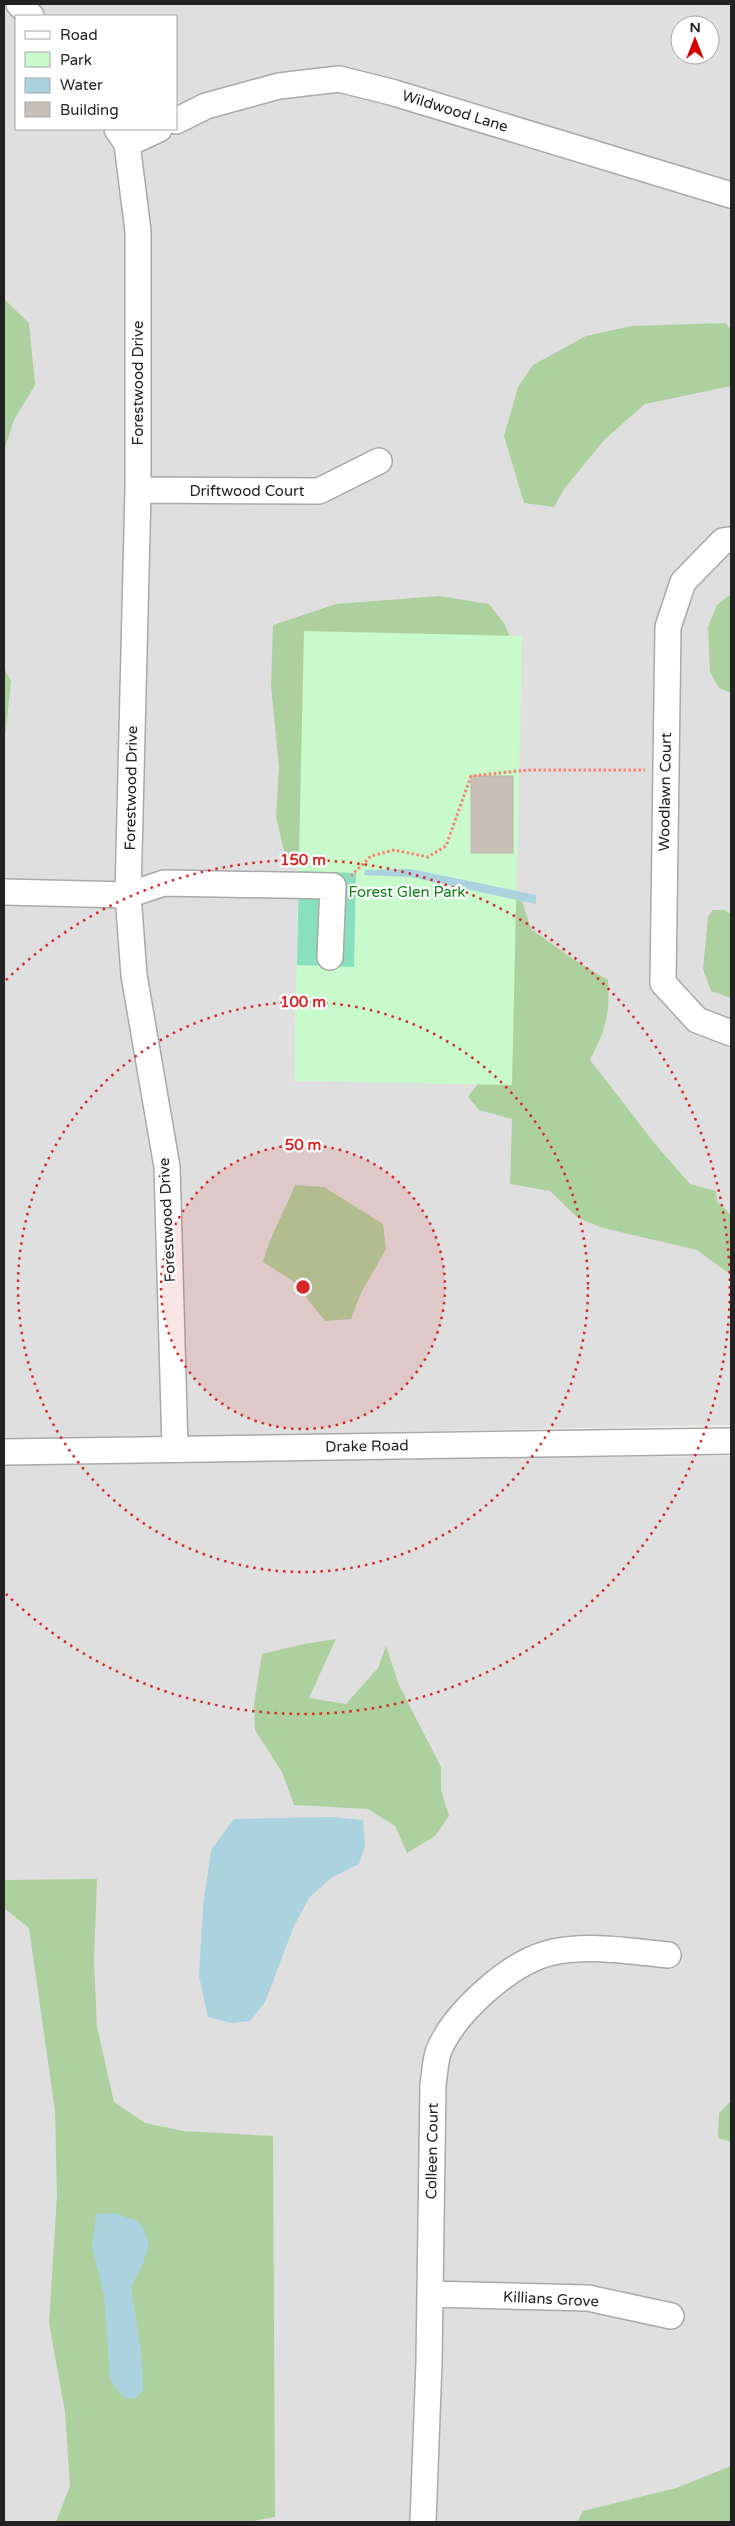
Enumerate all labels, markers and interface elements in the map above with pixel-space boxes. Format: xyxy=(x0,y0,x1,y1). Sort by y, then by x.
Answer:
legend xyxy=(15,15,178,130)
north arrow xyxy=(670,15,720,65)
text: N xyxy=(689,19,701,36)
text: Road xyxy=(60,26,98,44)
text: Park xyxy=(60,51,92,69)
text: Water xyxy=(60,76,103,94)
street label: Wildwood Lane xyxy=(400,86,510,136)
text: Building xyxy=(60,101,119,119)
street label: Forestwood Drive xyxy=(129,321,147,445)
street label: Driftwood Court xyxy=(189,482,305,500)
street label: Forestwood Drive xyxy=(121,725,141,851)
street label: Woodlawn Court xyxy=(655,732,675,852)
text: 150 m xyxy=(280,851,326,869)
park label: Forest Glen Park xyxy=(348,883,466,901)
text: 100 m xyxy=(280,993,326,1011)
text: 50 m xyxy=(285,1136,321,1154)
street label: Forestwood Drive xyxy=(155,1157,179,1283)
centre of rings xyxy=(294,1278,312,1296)
street label: Drake Road xyxy=(325,1436,409,1456)
street label: Colleen Court xyxy=(422,2102,442,2200)
street label: Killians Grove xyxy=(503,2288,599,2310)

